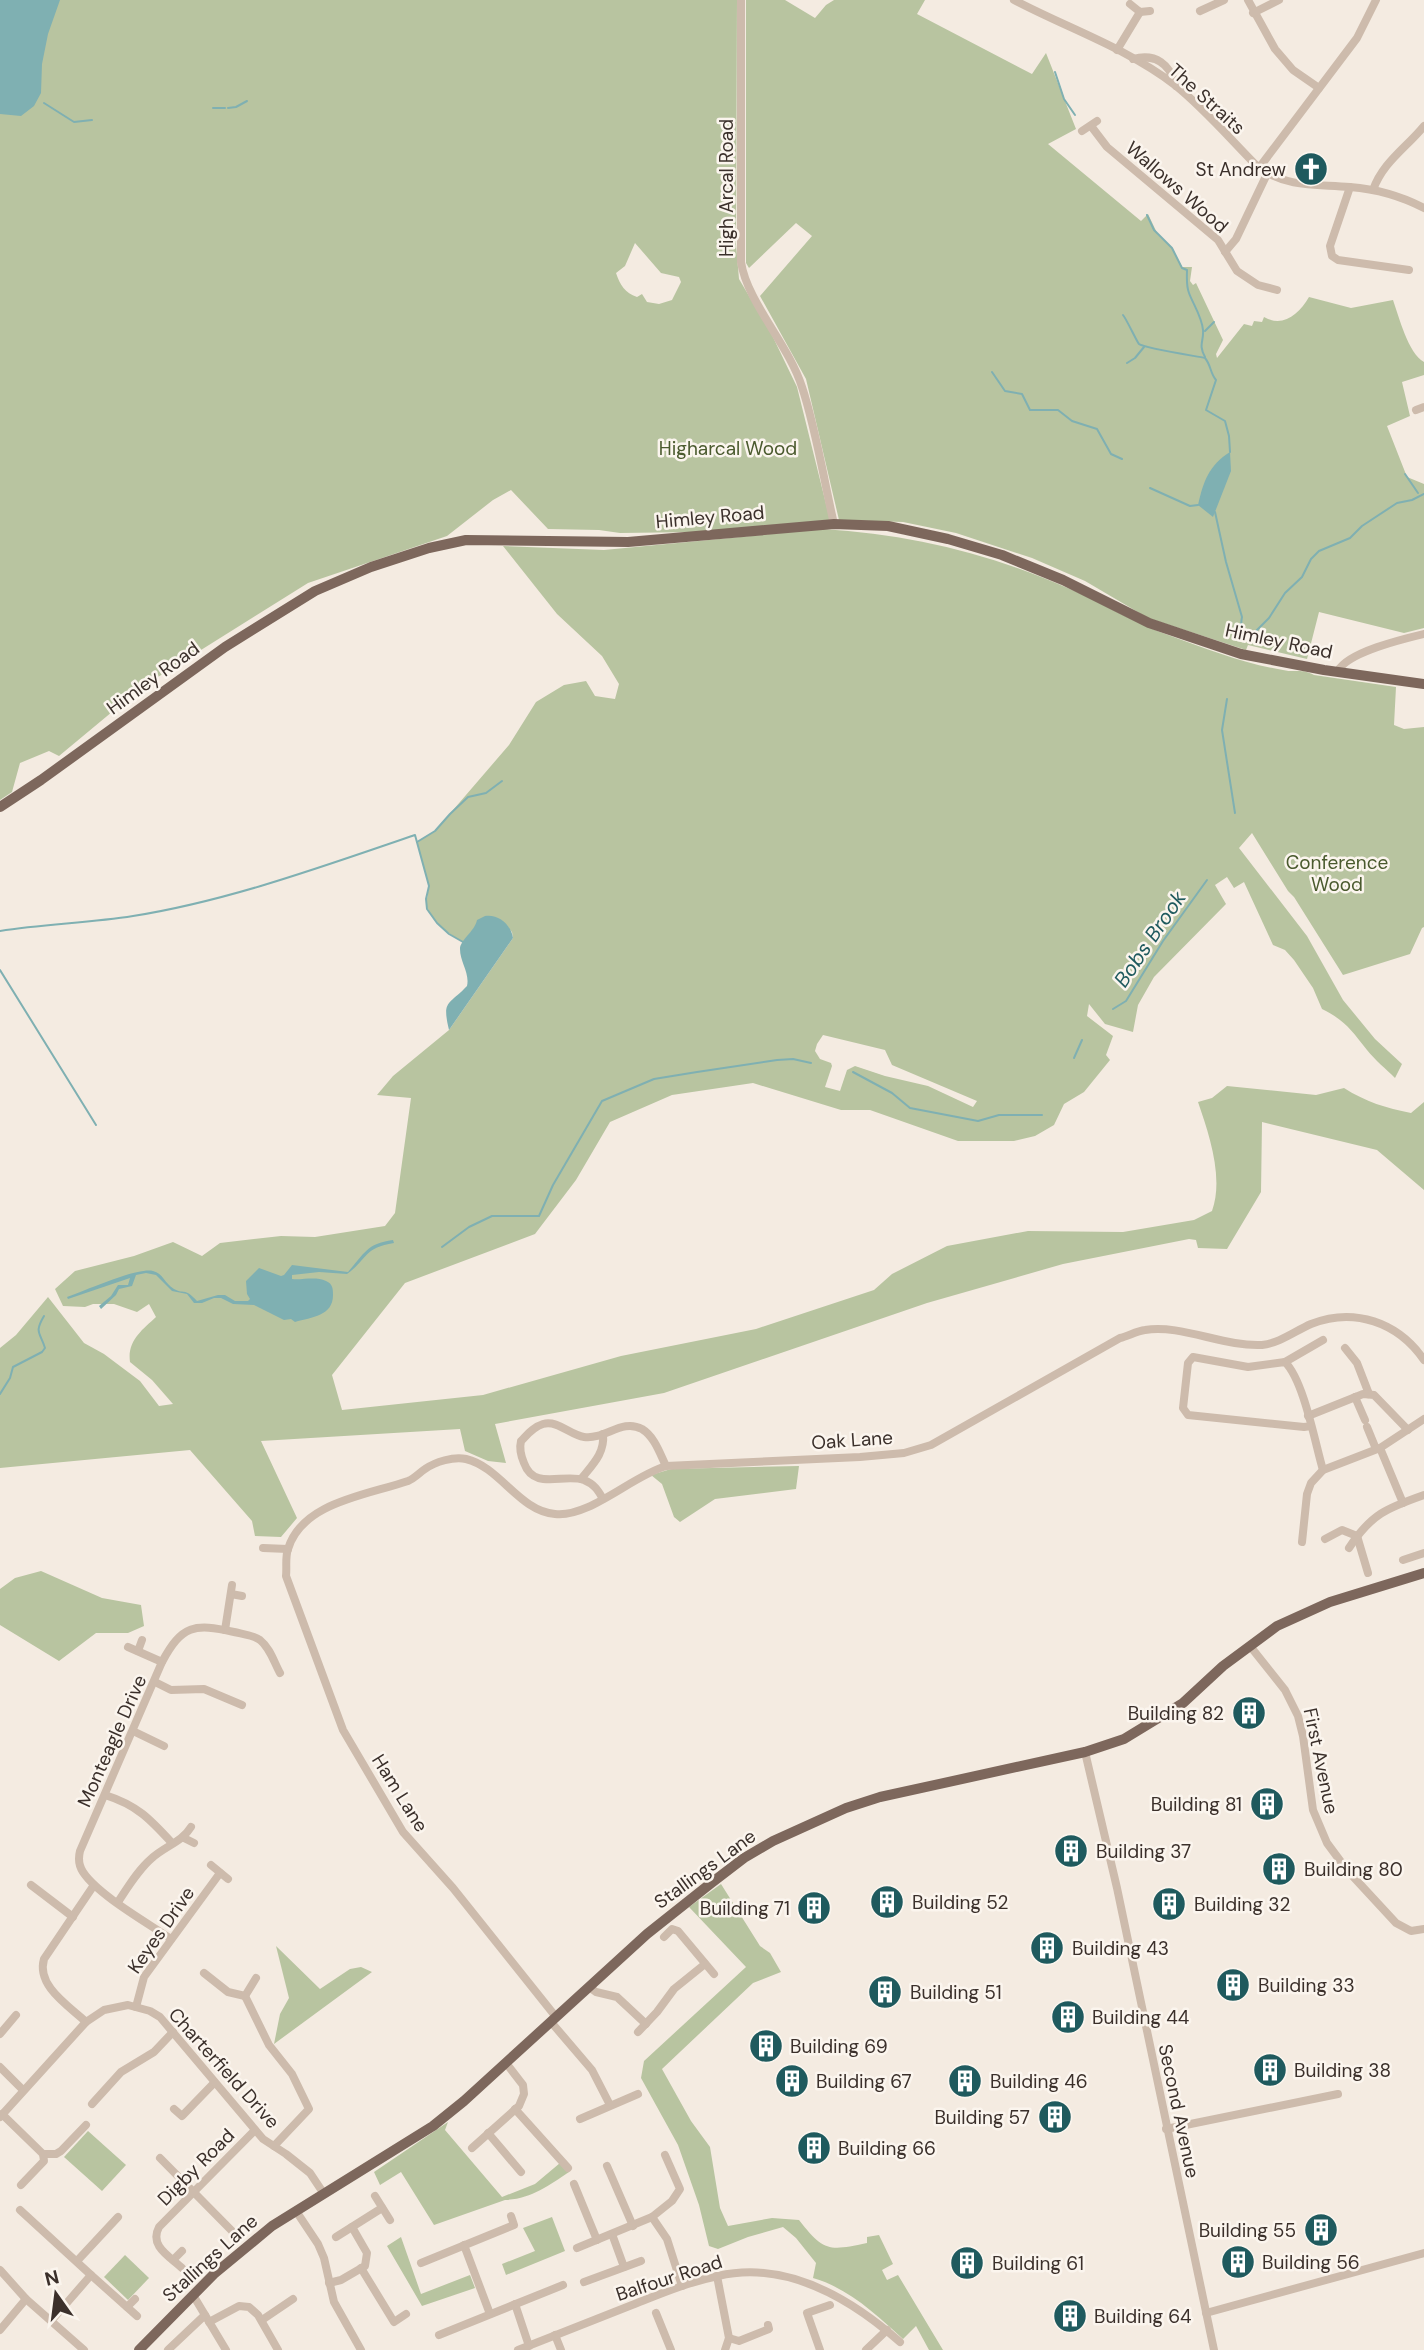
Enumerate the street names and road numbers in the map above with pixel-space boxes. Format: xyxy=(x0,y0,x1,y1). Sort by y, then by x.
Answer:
street label: The Straits xyxy=(1163,58,1251,140)
street label: High Arcal Road xyxy=(714,119,739,257)
street label: Wallows Wood xyxy=(1120,136,1234,238)
street label: Himley Road xyxy=(655,500,765,534)
street label: Himley Road xyxy=(1223,617,1335,665)
street label: Himley Road xyxy=(102,636,204,720)
street label: Oak Lane xyxy=(810,1425,894,1455)
street label: Monteagle Drive xyxy=(72,1671,152,1811)
street label: First Avenue xyxy=(1298,1706,1344,1816)
street label: Ham Lane xyxy=(366,1749,434,1837)
street label: Stallings Lane xyxy=(649,1824,761,1914)
street label: Keyes Drive xyxy=(122,1881,200,1979)
street label: Charterfield Drive xyxy=(163,2002,285,2134)
street label: Second Avenue xyxy=(1153,2042,1205,2180)
street label: Digby Road xyxy=(152,2123,240,2211)
street label: Stallings Lane xyxy=(157,2209,263,2307)
street label: Balfour Road xyxy=(613,2249,725,2307)

